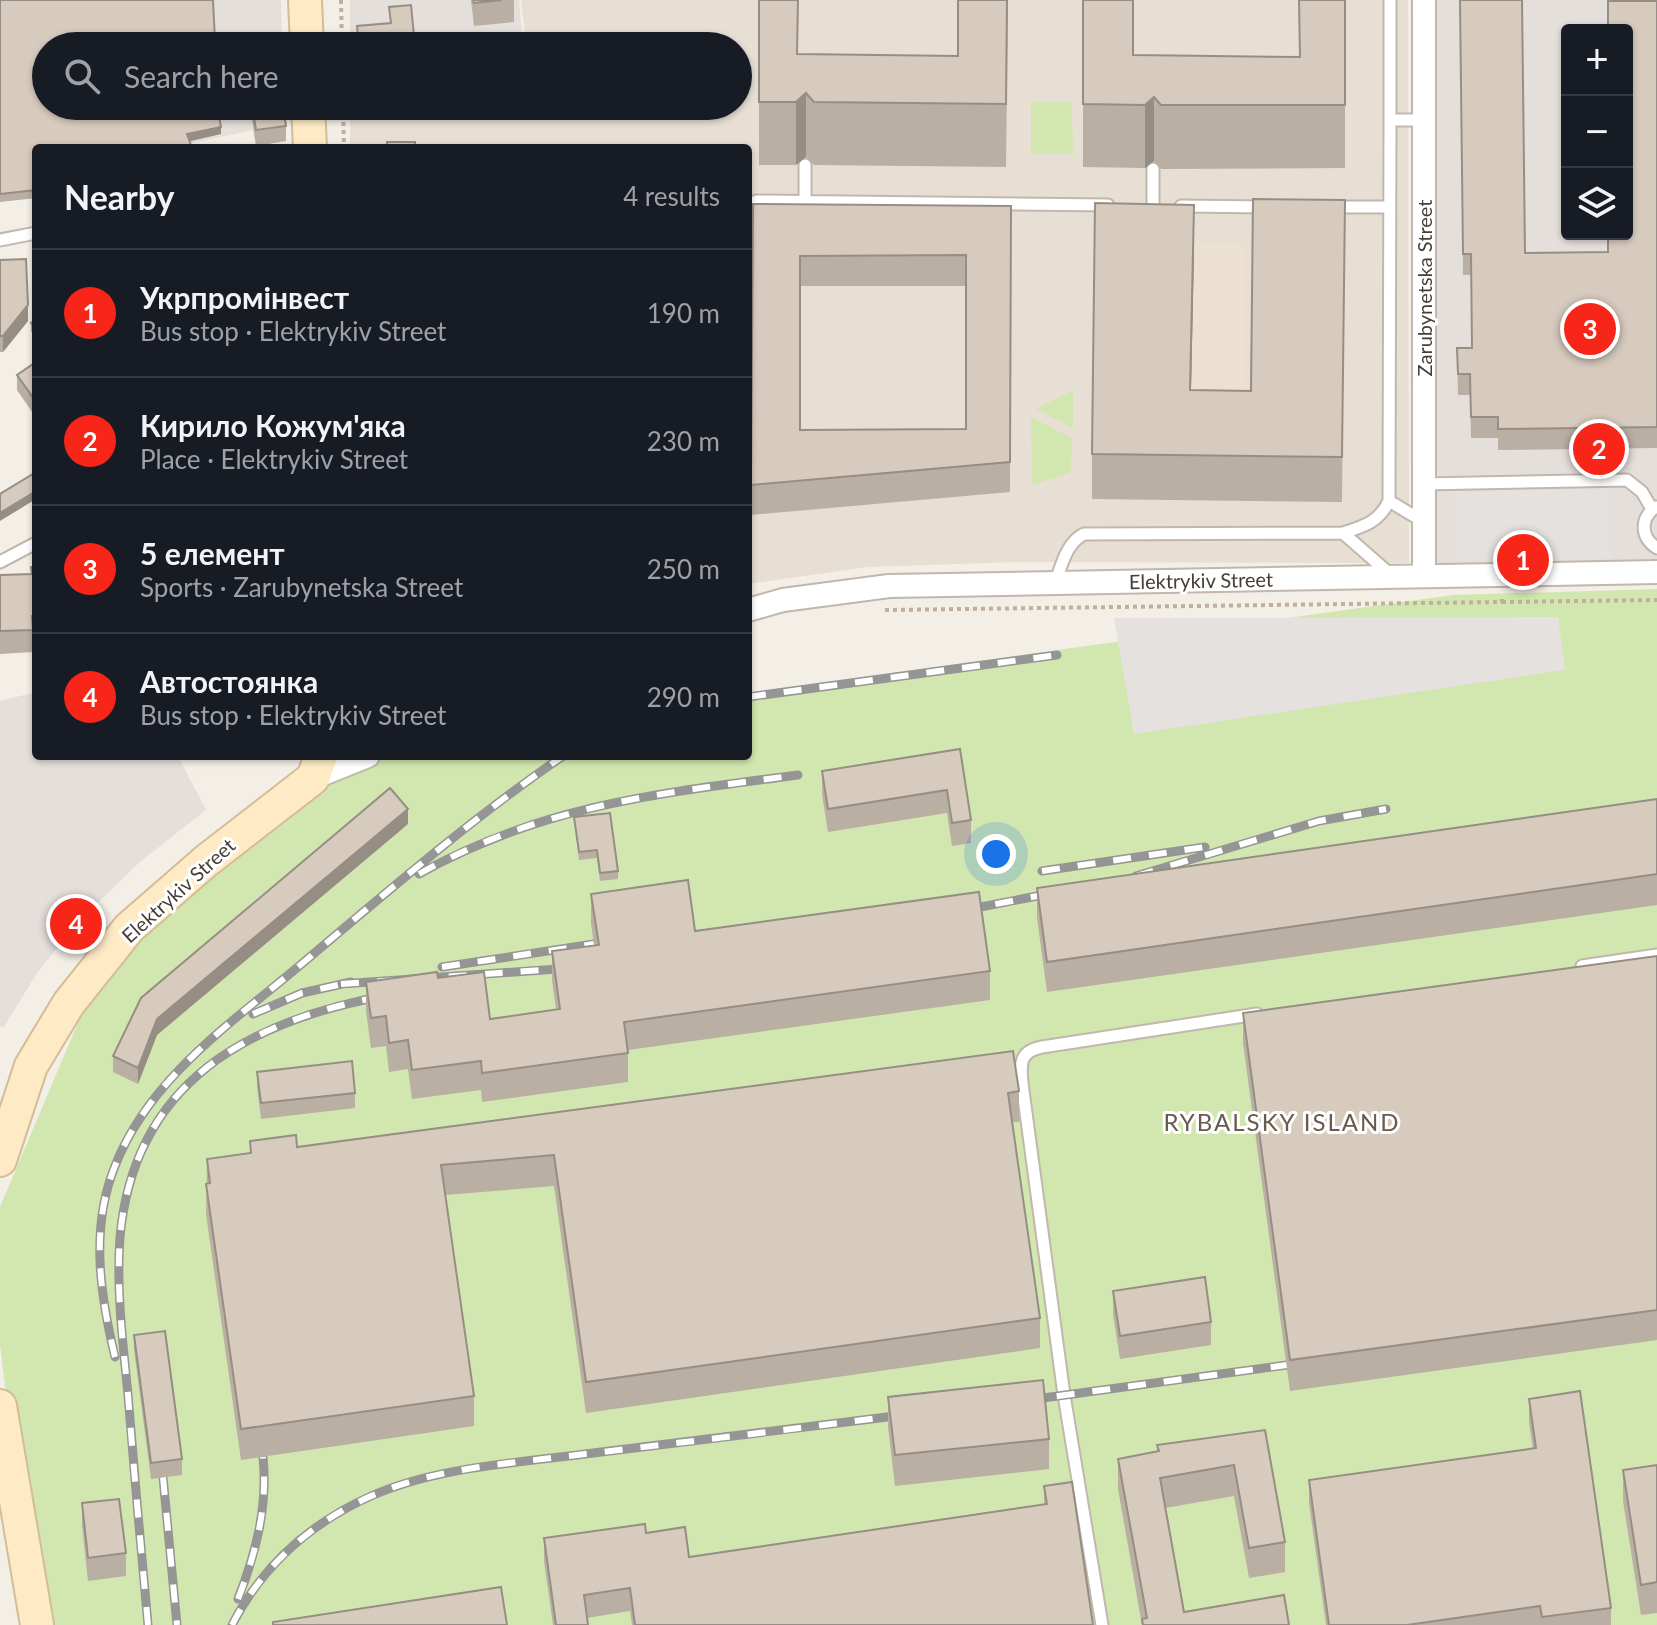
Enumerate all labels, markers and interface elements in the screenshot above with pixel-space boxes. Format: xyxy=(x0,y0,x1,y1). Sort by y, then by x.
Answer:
map controls xyxy=(1561,24,1633,240)
button: + xyxy=(1561,24,1633,96)
search box xyxy=(32,32,752,120)
icon: search xyxy=(60,54,104,98)
text: Search here xyxy=(124,58,279,94)
button: − xyxy=(1561,96,1633,168)
button: layers xyxy=(1561,168,1633,240)
text: Nearby xyxy=(64,176,175,217)
text: 4 results xyxy=(623,180,720,212)
street label: Zarubynetska Street xyxy=(1412,200,1436,376)
text: Укрпромінвест xyxy=(140,279,349,315)
text: 1 xyxy=(82,297,98,329)
text: 190 m xyxy=(647,297,720,329)
pin: 3 xyxy=(1564,299,1616,359)
text: Bus stop · Elektrykiv Street xyxy=(140,315,446,347)
text: Кирило Кожум'яка xyxy=(140,407,406,443)
pin: 2 xyxy=(1573,419,1625,479)
text: 2 xyxy=(82,425,98,457)
text: 230 m xyxy=(647,425,720,457)
text: Place · Elektrykiv Street xyxy=(140,443,408,475)
pin: 1 xyxy=(1497,530,1549,590)
text: 5 елемент xyxy=(140,535,285,571)
text: 3 xyxy=(82,553,98,585)
text: 250 m xyxy=(647,553,720,585)
street label: Elektrykiv Street xyxy=(1129,567,1273,593)
text: Sports · Zarubynetska Street xyxy=(140,571,463,603)
text: Автостоянка xyxy=(140,663,318,699)
text: 4 xyxy=(82,681,98,713)
text: 290 m xyxy=(647,681,720,713)
text: Bus stop · Elektrykiv Street xyxy=(140,699,446,731)
street label: Elektrykiv Street xyxy=(116,833,240,947)
your location xyxy=(976,834,1016,874)
pin: 4 xyxy=(50,894,102,954)
district label: RYBALSKY ISLAND xyxy=(1163,1107,1401,1136)

